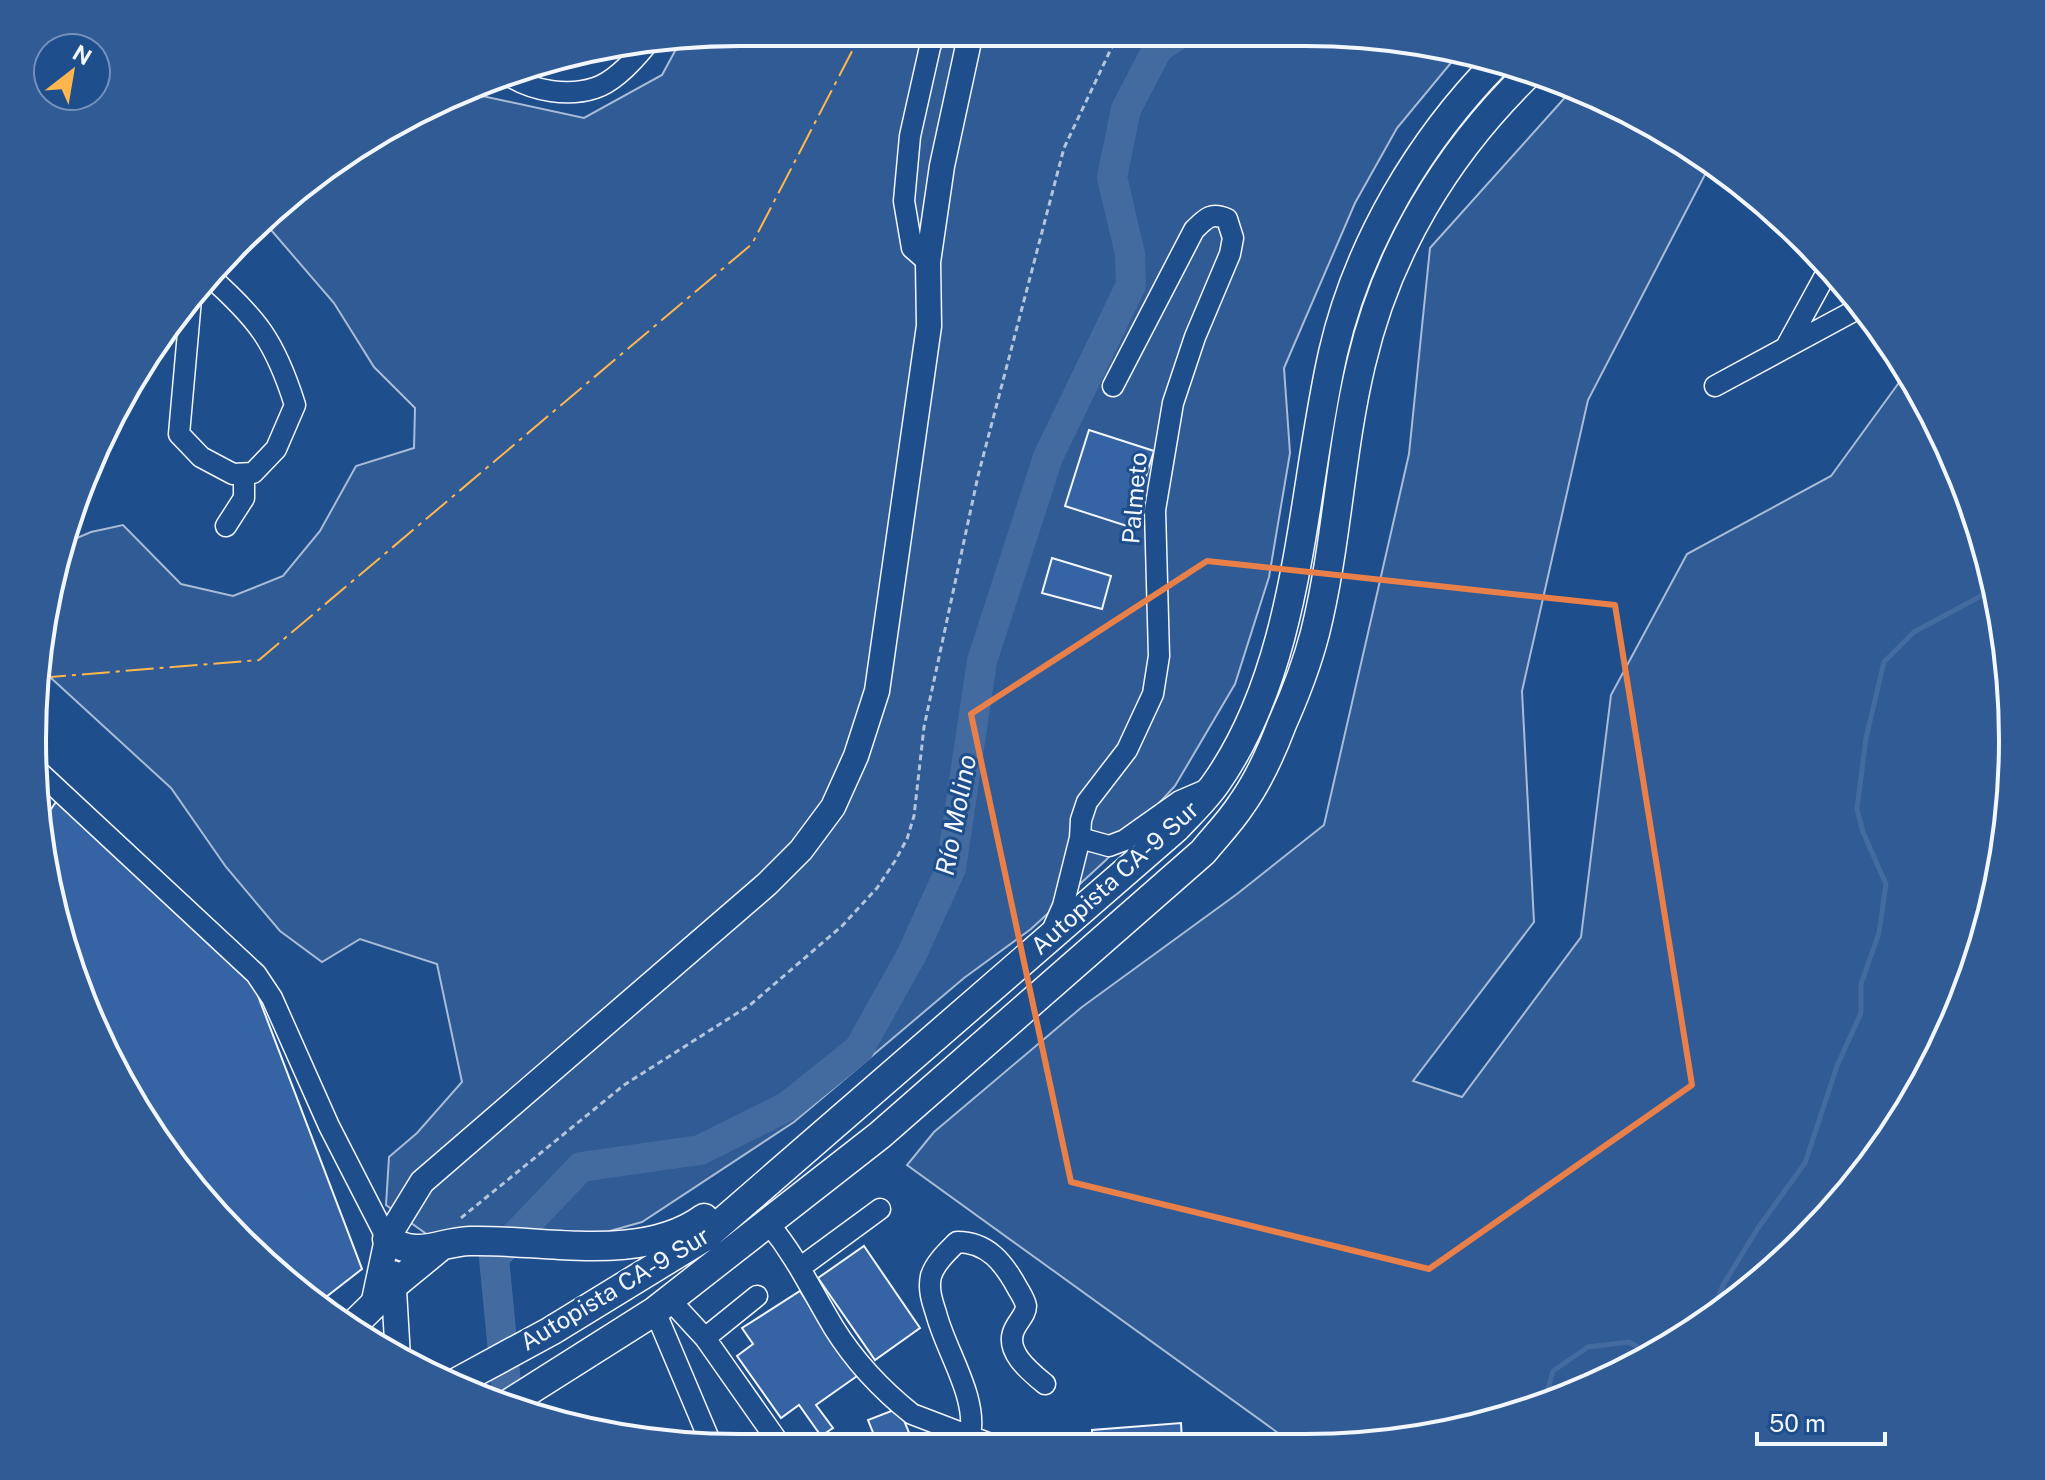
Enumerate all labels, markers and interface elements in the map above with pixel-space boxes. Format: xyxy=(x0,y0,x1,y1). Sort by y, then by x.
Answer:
north arrow xyxy=(32,32,112,112)
text: N xyxy=(68,39,96,70)
street label: Palmeto xyxy=(1116,451,1152,545)
water label: Río Molino xyxy=(929,752,982,878)
street label: Autopista CA-9 Sur xyxy=(1025,795,1204,960)
street label: Autopista CA-9 Sur xyxy=(515,1221,714,1356)
scale bar xyxy=(1757,1396,1885,1446)
text: 50 m xyxy=(1769,1409,1826,1437)

